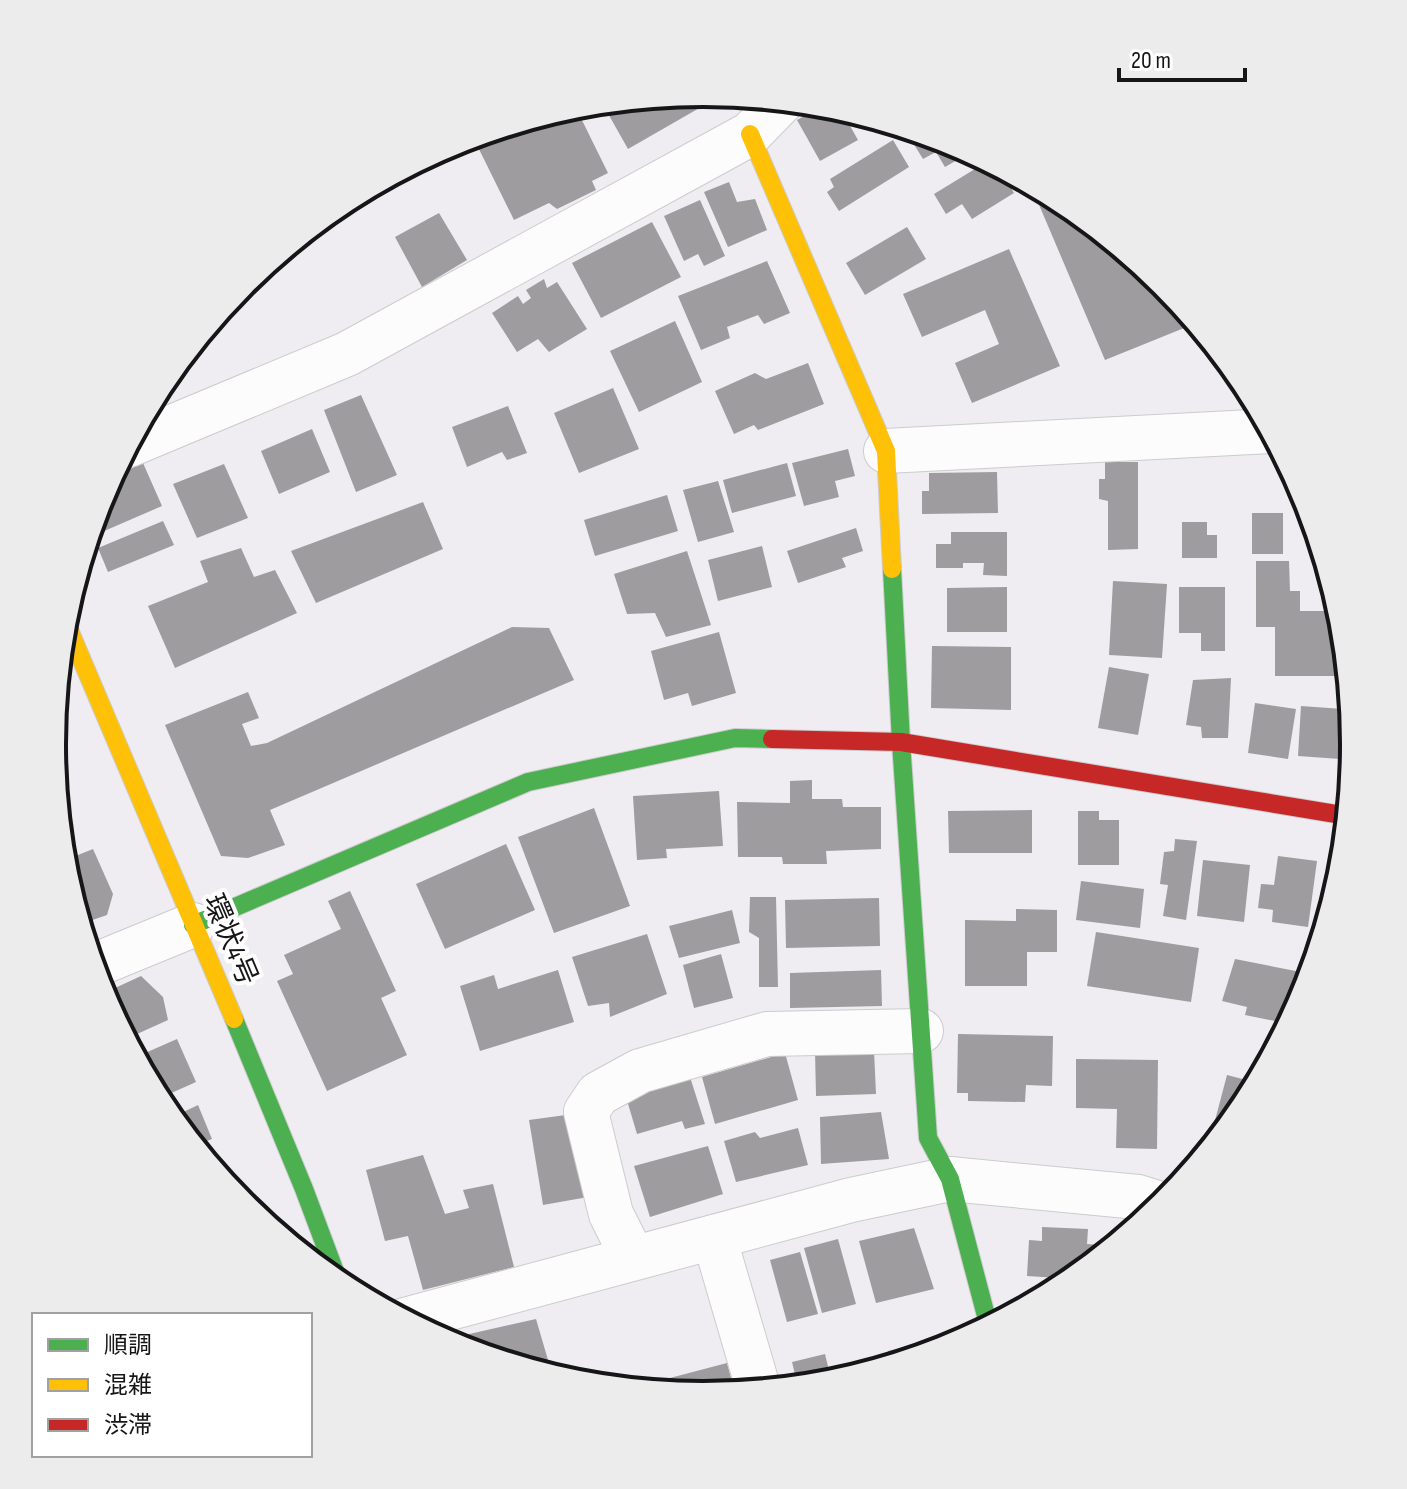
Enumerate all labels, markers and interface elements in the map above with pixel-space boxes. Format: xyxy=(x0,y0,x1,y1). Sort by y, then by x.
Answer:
scale bar xyxy=(1119,32,1245,82)
text: 20 m xyxy=(1131,46,1171,75)
street label: 環状4号 xyxy=(196,889,264,991)
legend xyxy=(32,1313,312,1457)
text: 順調 xyxy=(104,1331,152,1360)
text: 混雑 xyxy=(104,1371,152,1400)
text: 渋滞 xyxy=(104,1411,152,1440)

